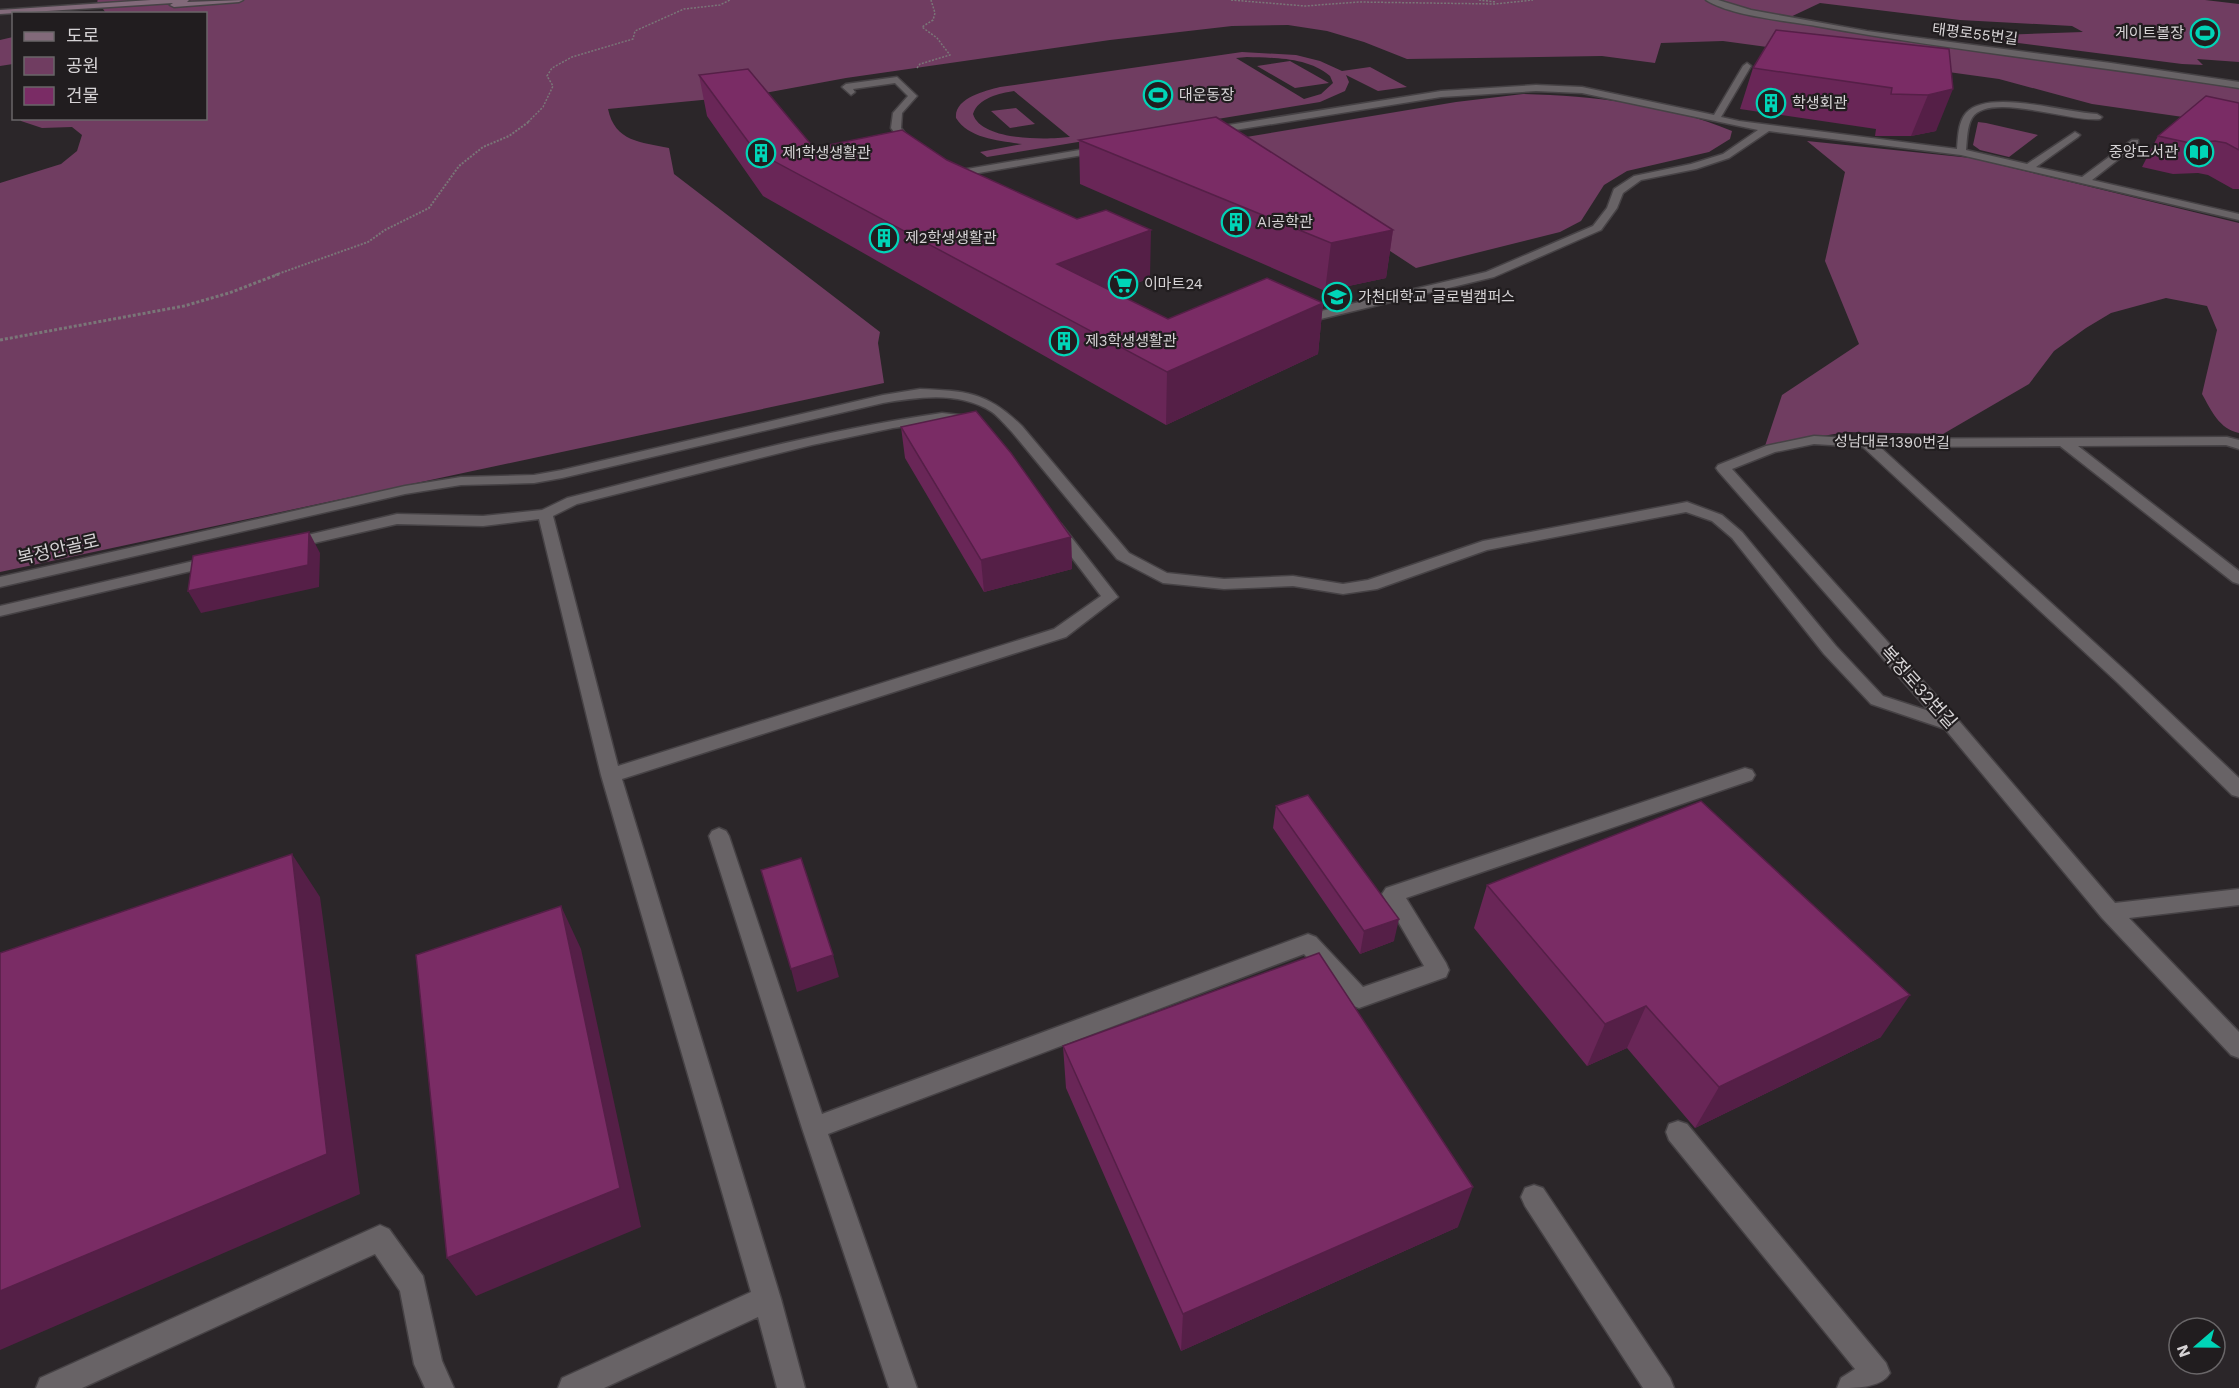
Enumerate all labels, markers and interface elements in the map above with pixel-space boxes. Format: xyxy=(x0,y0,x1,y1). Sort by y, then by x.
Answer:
legend xyxy=(12,12,207,120)
sports icon: 게이트볼장 xyxy=(2189,17,2221,49)
street label: 태평로55번길 xyxy=(1931,20,2019,48)
place label: 게이트볼장 xyxy=(2115,24,2184,42)
text: 도로 xyxy=(66,25,99,46)
text: 공원 xyxy=(66,55,99,76)
sports icon: 대운동장 xyxy=(1142,79,1174,111)
text: 건물 xyxy=(66,85,99,106)
place label: 대운동장 xyxy=(1179,86,1234,104)
building icon: 학생회관 xyxy=(1755,87,1787,119)
place label: 학생회관 xyxy=(1792,94,1847,112)
library icon: 중앙도서관 xyxy=(2183,136,2215,168)
building icon: 제1학생생활관 xyxy=(745,137,777,169)
place label: 중앙도서관 xyxy=(2109,143,2178,161)
place label: 제1학생생활관 xyxy=(782,144,871,162)
building icon: AI공학관 xyxy=(1220,206,1252,238)
place label: AI공학관 xyxy=(1257,213,1313,231)
building icon: 제2학생생활관 xyxy=(868,222,900,254)
place label: 제2학생생활관 xyxy=(905,229,997,247)
supermarket icon: 이마트24 xyxy=(1107,268,1139,300)
place label: 이마트24 xyxy=(1144,275,1203,293)
school or university icon: 가천대학교 글로벌캠퍼스 xyxy=(1321,281,1353,313)
place label: 가천대학교 글로벌캠퍼스 xyxy=(1358,288,1515,306)
building icon: 제3학생생활관 xyxy=(1048,325,1080,357)
place label: 제3학생생활관 xyxy=(1085,332,1177,350)
street label: 성남대로1390번길 xyxy=(1834,432,1950,452)
street label: 복정안골로 xyxy=(15,529,101,569)
street label: 복정로32번길 xyxy=(1876,641,1962,733)
north arrow xyxy=(2167,1316,2227,1376)
text: N xyxy=(2172,1342,2194,1360)

